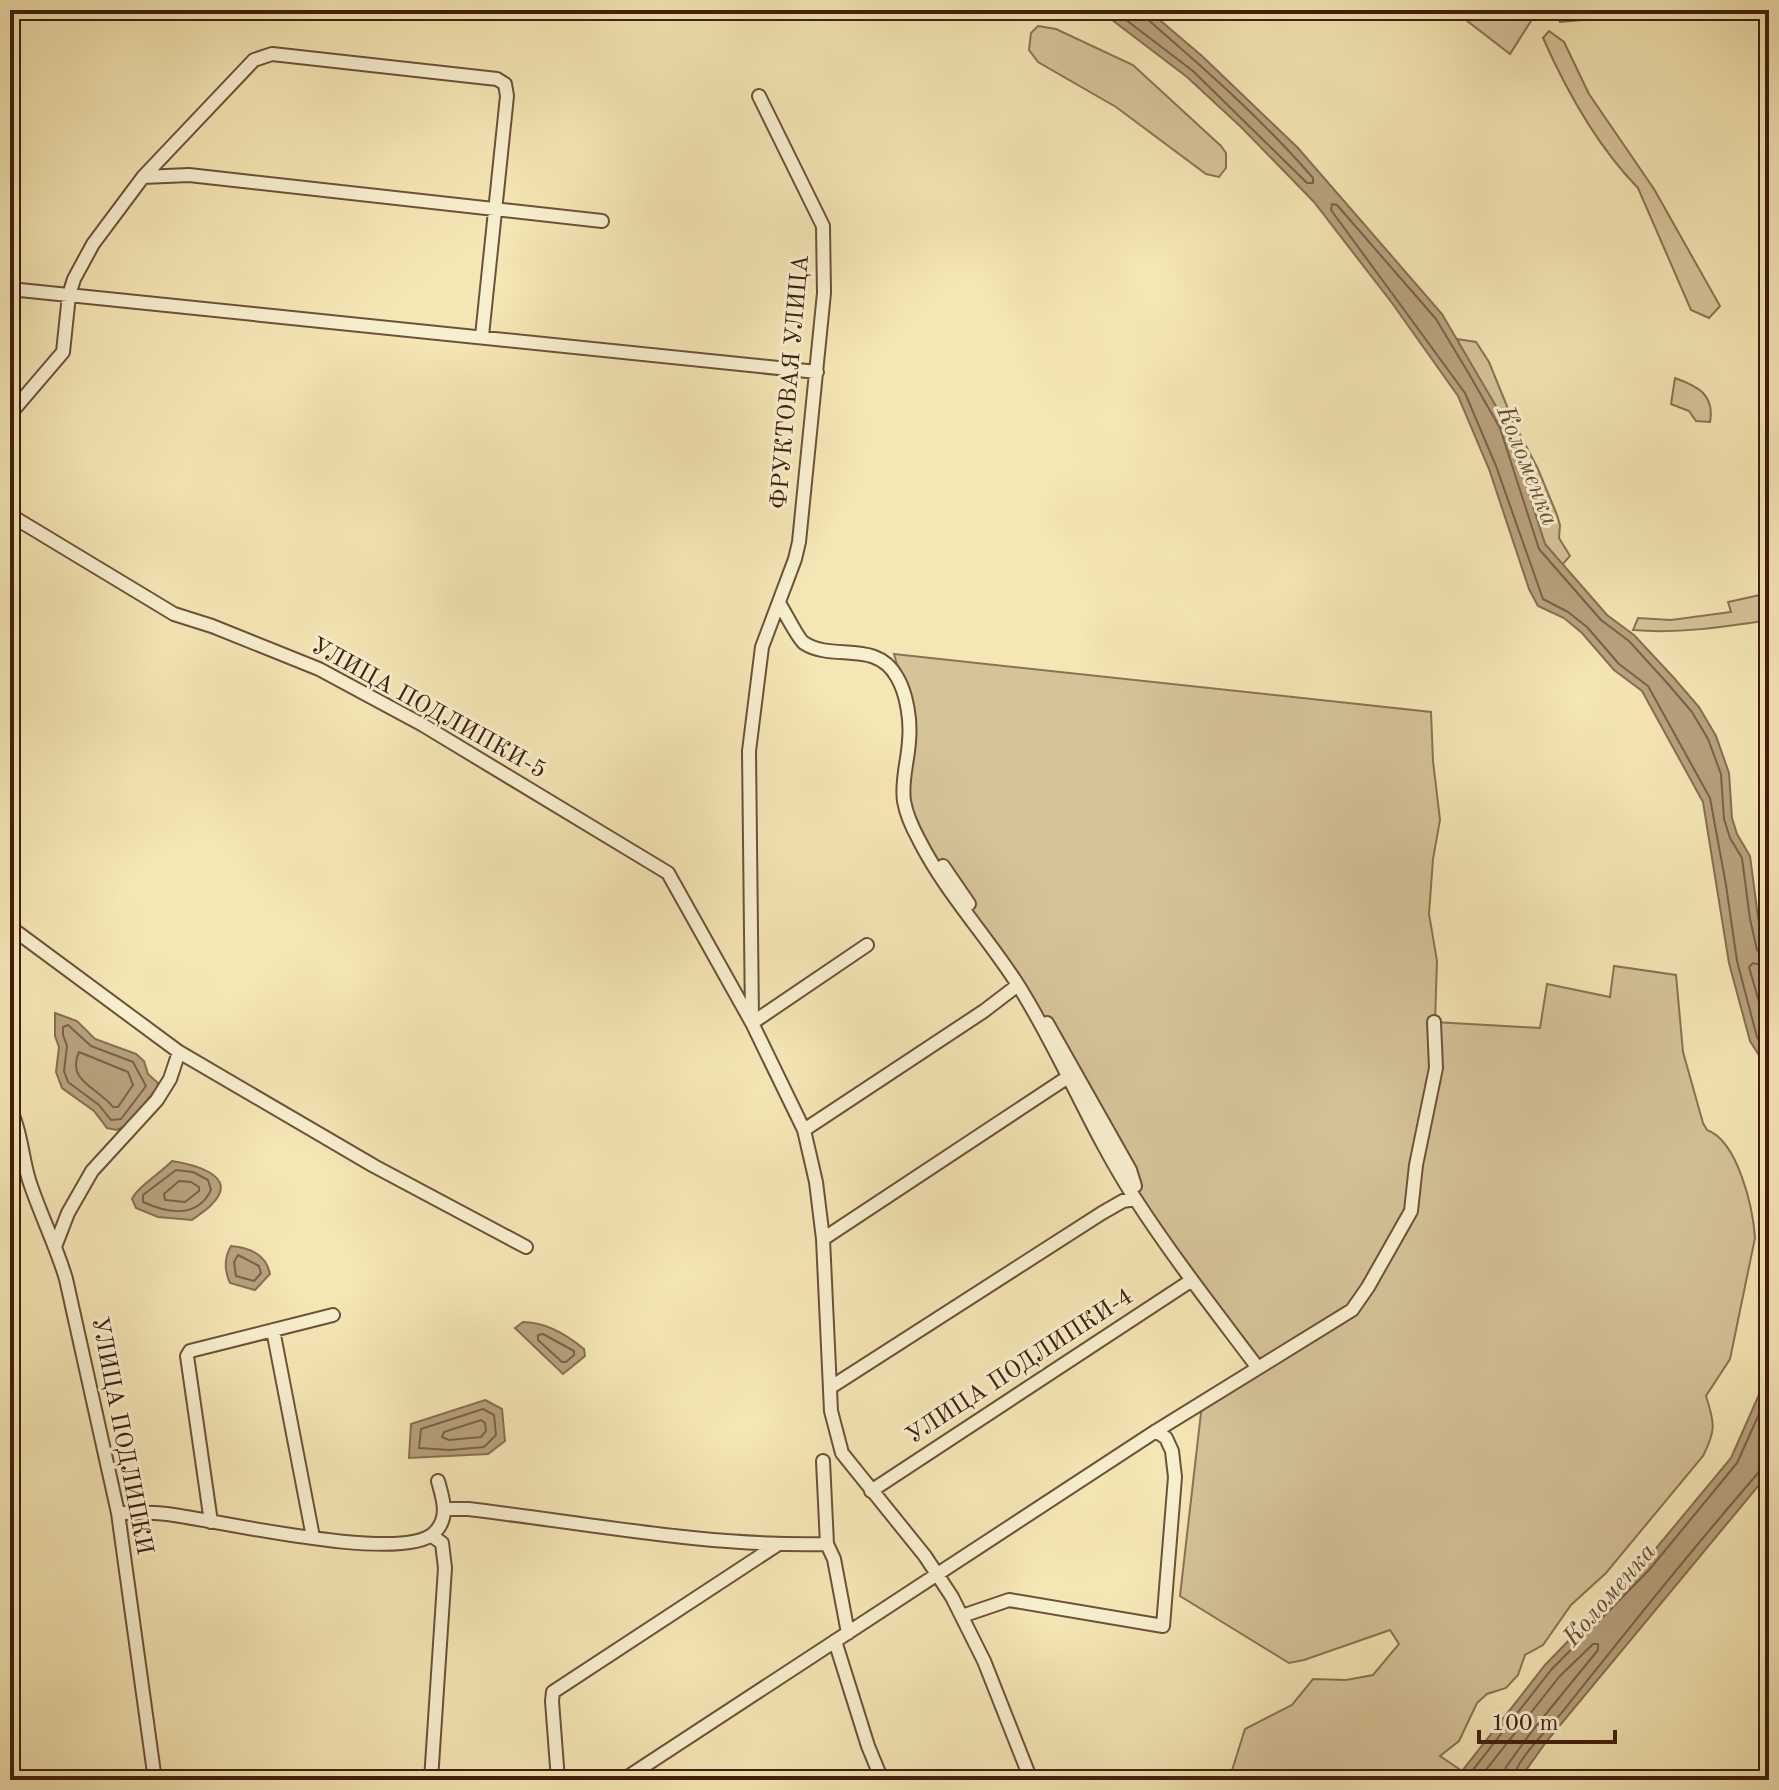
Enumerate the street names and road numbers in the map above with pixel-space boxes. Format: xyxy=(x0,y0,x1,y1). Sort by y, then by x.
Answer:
street label: ФРУКТОВАЯ УЛИЦА xyxy=(768,254,814,510)
street label: УЛИЦА ПОДЛИПКИ-5 xyxy=(306,634,550,784)
street label: УЛИЦА ПОДЛИПКИ-4 xyxy=(902,1285,1138,1449)
street label: УЛИЦА ПОДЛИПКИ xyxy=(86,1315,156,1557)

